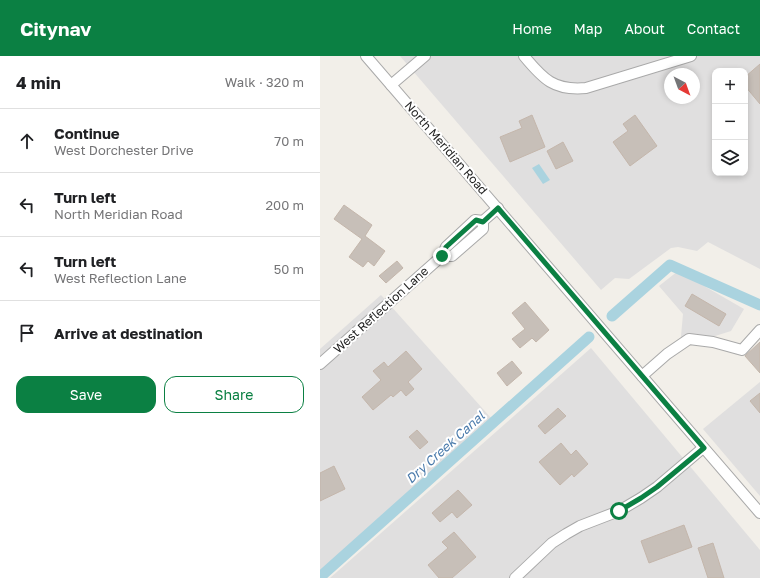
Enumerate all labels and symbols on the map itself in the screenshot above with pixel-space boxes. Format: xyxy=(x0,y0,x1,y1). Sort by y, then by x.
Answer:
north arrow xyxy=(664,68,700,104)
street label: North Meridian Road xyxy=(402,98,491,197)
route end xyxy=(433,247,451,265)
street label: West Reflection Lane xyxy=(330,263,431,356)
water label: Dry Creek Canal xyxy=(402,407,488,486)
route start xyxy=(610,502,628,520)

